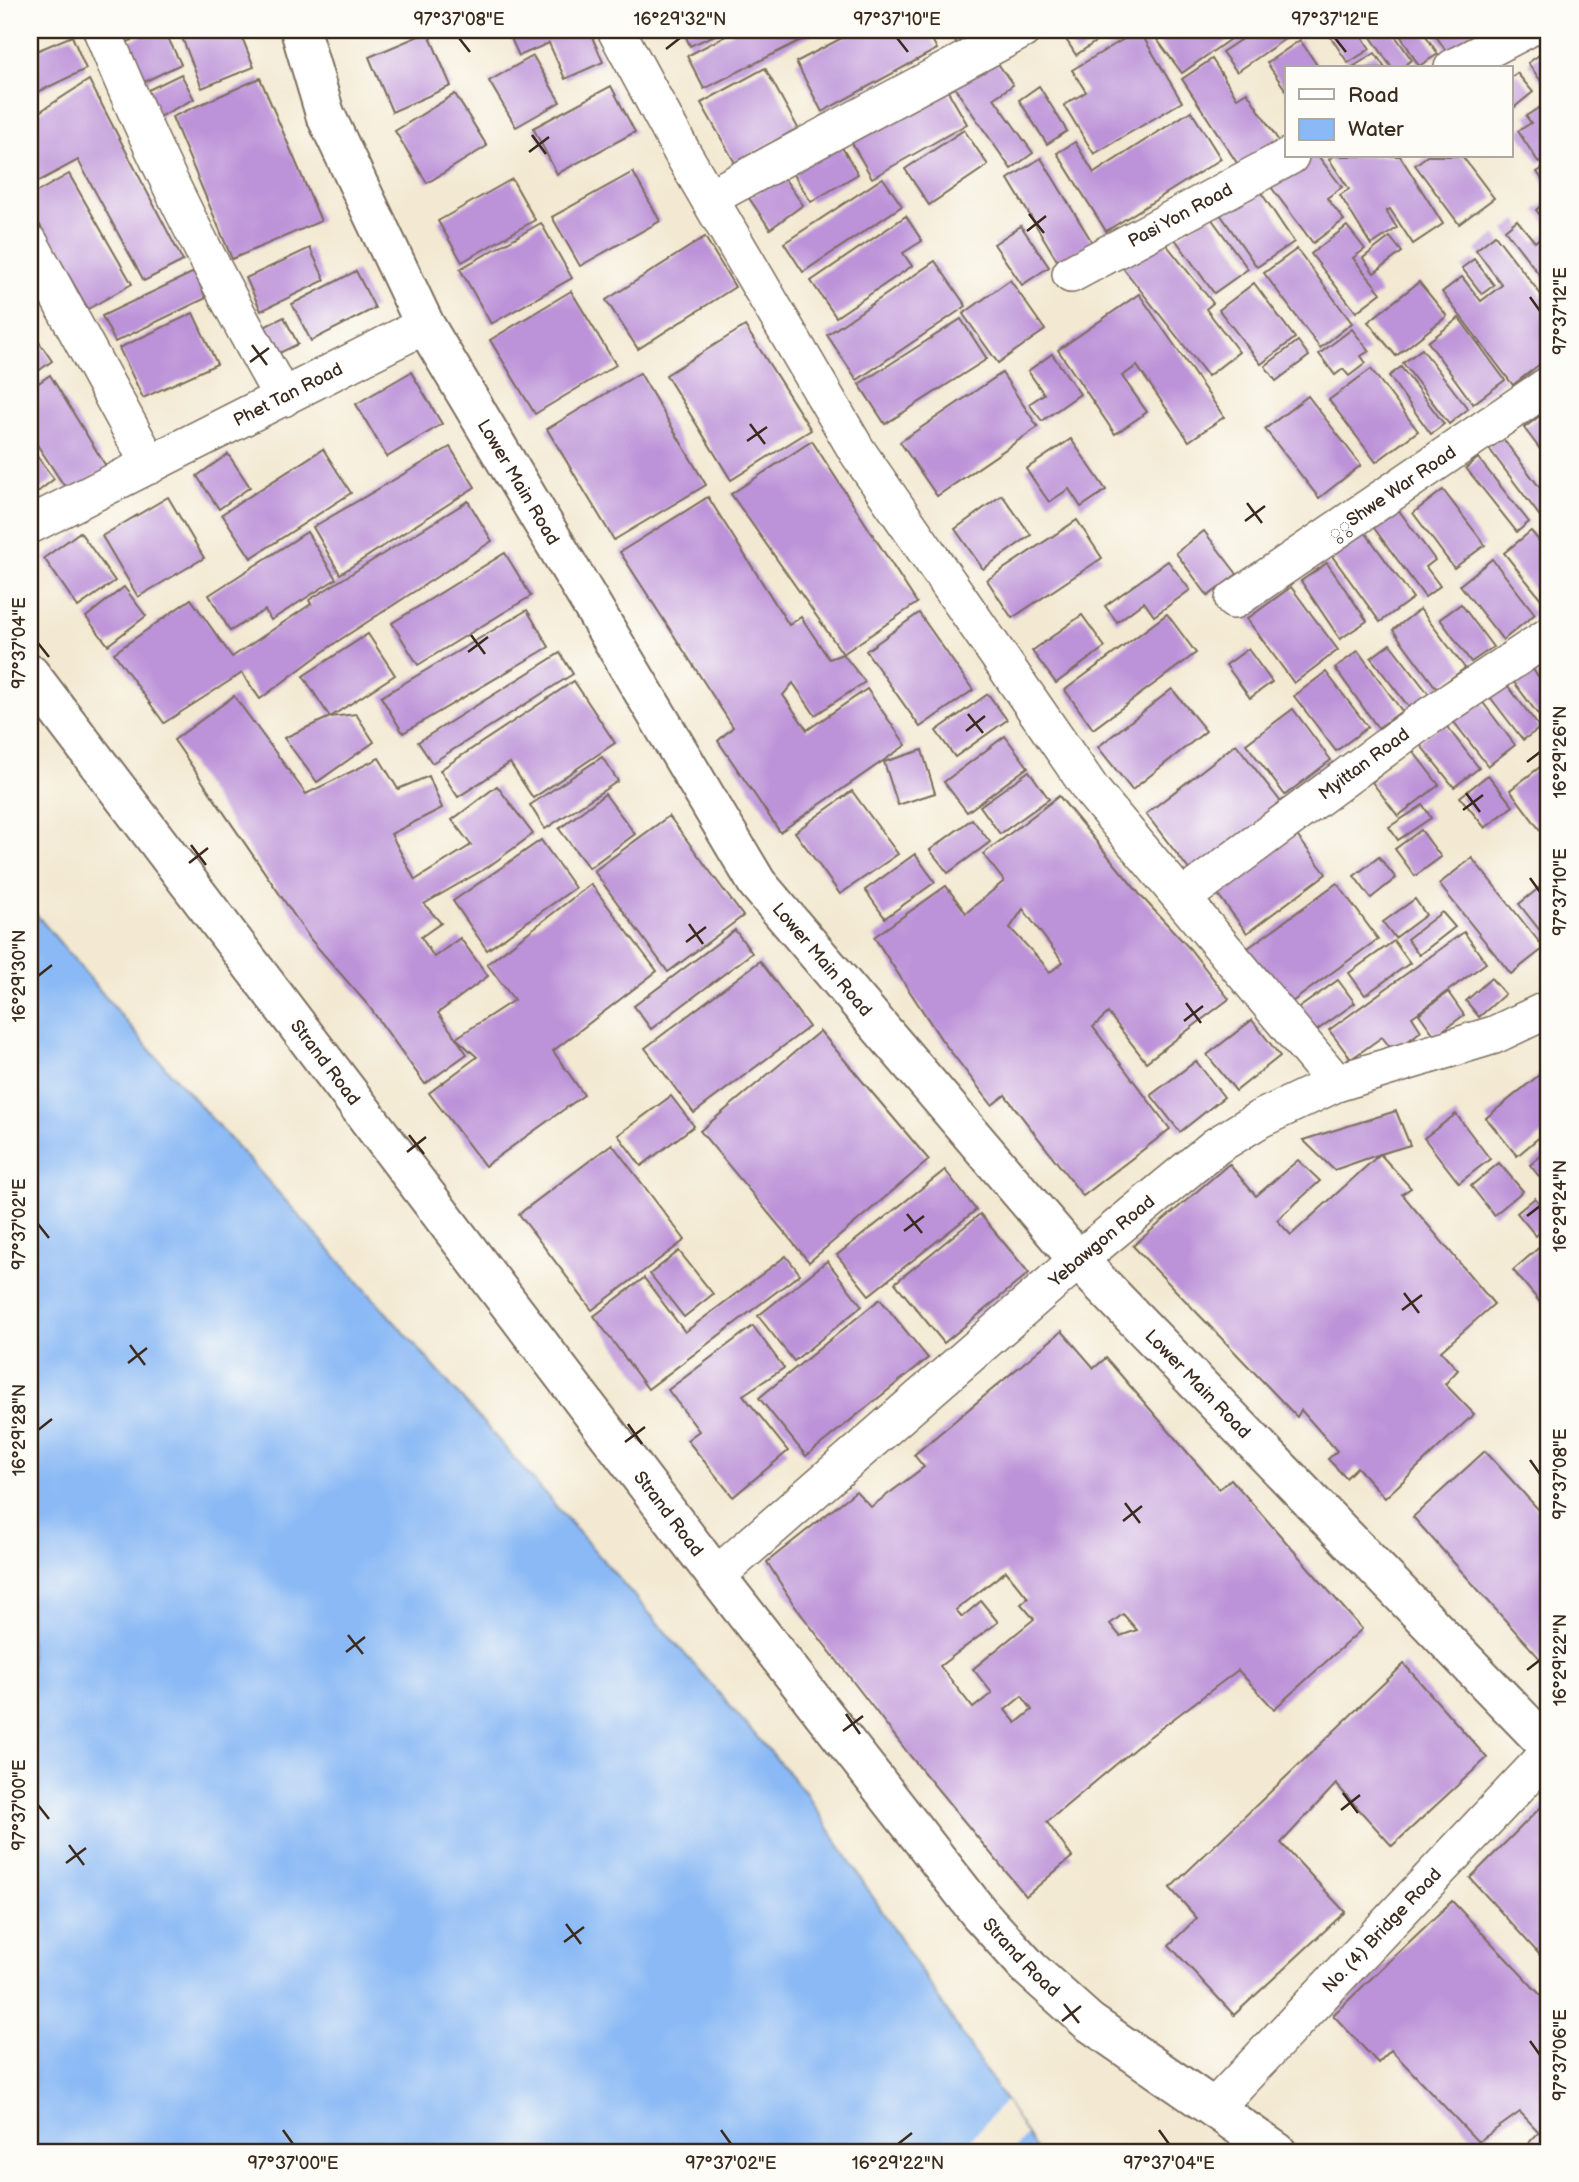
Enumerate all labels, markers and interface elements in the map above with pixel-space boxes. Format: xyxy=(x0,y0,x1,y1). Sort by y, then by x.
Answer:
text: 97°37'08"E xyxy=(413,9,505,30)
text: 16°29'32"N xyxy=(634,9,726,30)
text: 97°37'10"E xyxy=(853,9,941,30)
text: 97°37'12"E xyxy=(1291,9,1379,30)
legend xyxy=(1285,66,1512,158)
text: Road xyxy=(1348,83,1399,108)
text: Water xyxy=(1348,117,1404,142)
street label: Pasi Yon Road xyxy=(1125,179,1236,252)
text: 97°37'12"E xyxy=(1550,267,1571,355)
street label: Phet Tan Road xyxy=(230,359,346,431)
street label: Lower Main Road xyxy=(473,416,564,549)
street label: ွွShwe War Road xyxy=(1324,442,1460,546)
text: 97°37'04"E xyxy=(9,597,30,689)
text: 16°29'26"N xyxy=(1550,706,1571,798)
street label: Myittan Road xyxy=(1315,724,1413,804)
text: 97°37'10"E xyxy=(1550,848,1571,936)
street label: Lower Main Road xyxy=(768,899,876,1021)
text: 16°29'30"N xyxy=(9,930,30,1022)
street label: Strand Road xyxy=(286,1016,364,1110)
text: 16°29'24"N xyxy=(1550,1160,1571,1252)
text: 97°37'02"E xyxy=(9,1178,30,1270)
street label: Yebawgon Road xyxy=(1044,1191,1159,1292)
street label: Lower Main Road xyxy=(1140,1326,1255,1443)
text: 16°29'28"N xyxy=(9,1384,30,1476)
text: 97°37'08"E xyxy=(1550,1428,1571,1520)
street label: Strand Road xyxy=(629,1467,707,1561)
text: 16°29'22"N xyxy=(1550,1614,1571,1706)
text: 97°37'00"E xyxy=(9,1759,30,1851)
street label: No. (4) Bridge Road xyxy=(1318,1864,1446,1997)
street label: Strand Road xyxy=(978,1914,1064,2002)
text: 97°37'06"E xyxy=(1550,2009,1571,2101)
text: 97°37'00"E xyxy=(247,2153,339,2174)
text: 97°37'02"E xyxy=(685,2153,777,2174)
text: 16°29'22"N xyxy=(852,2153,944,2174)
text: 97°37'04"E xyxy=(1123,2153,1215,2174)

